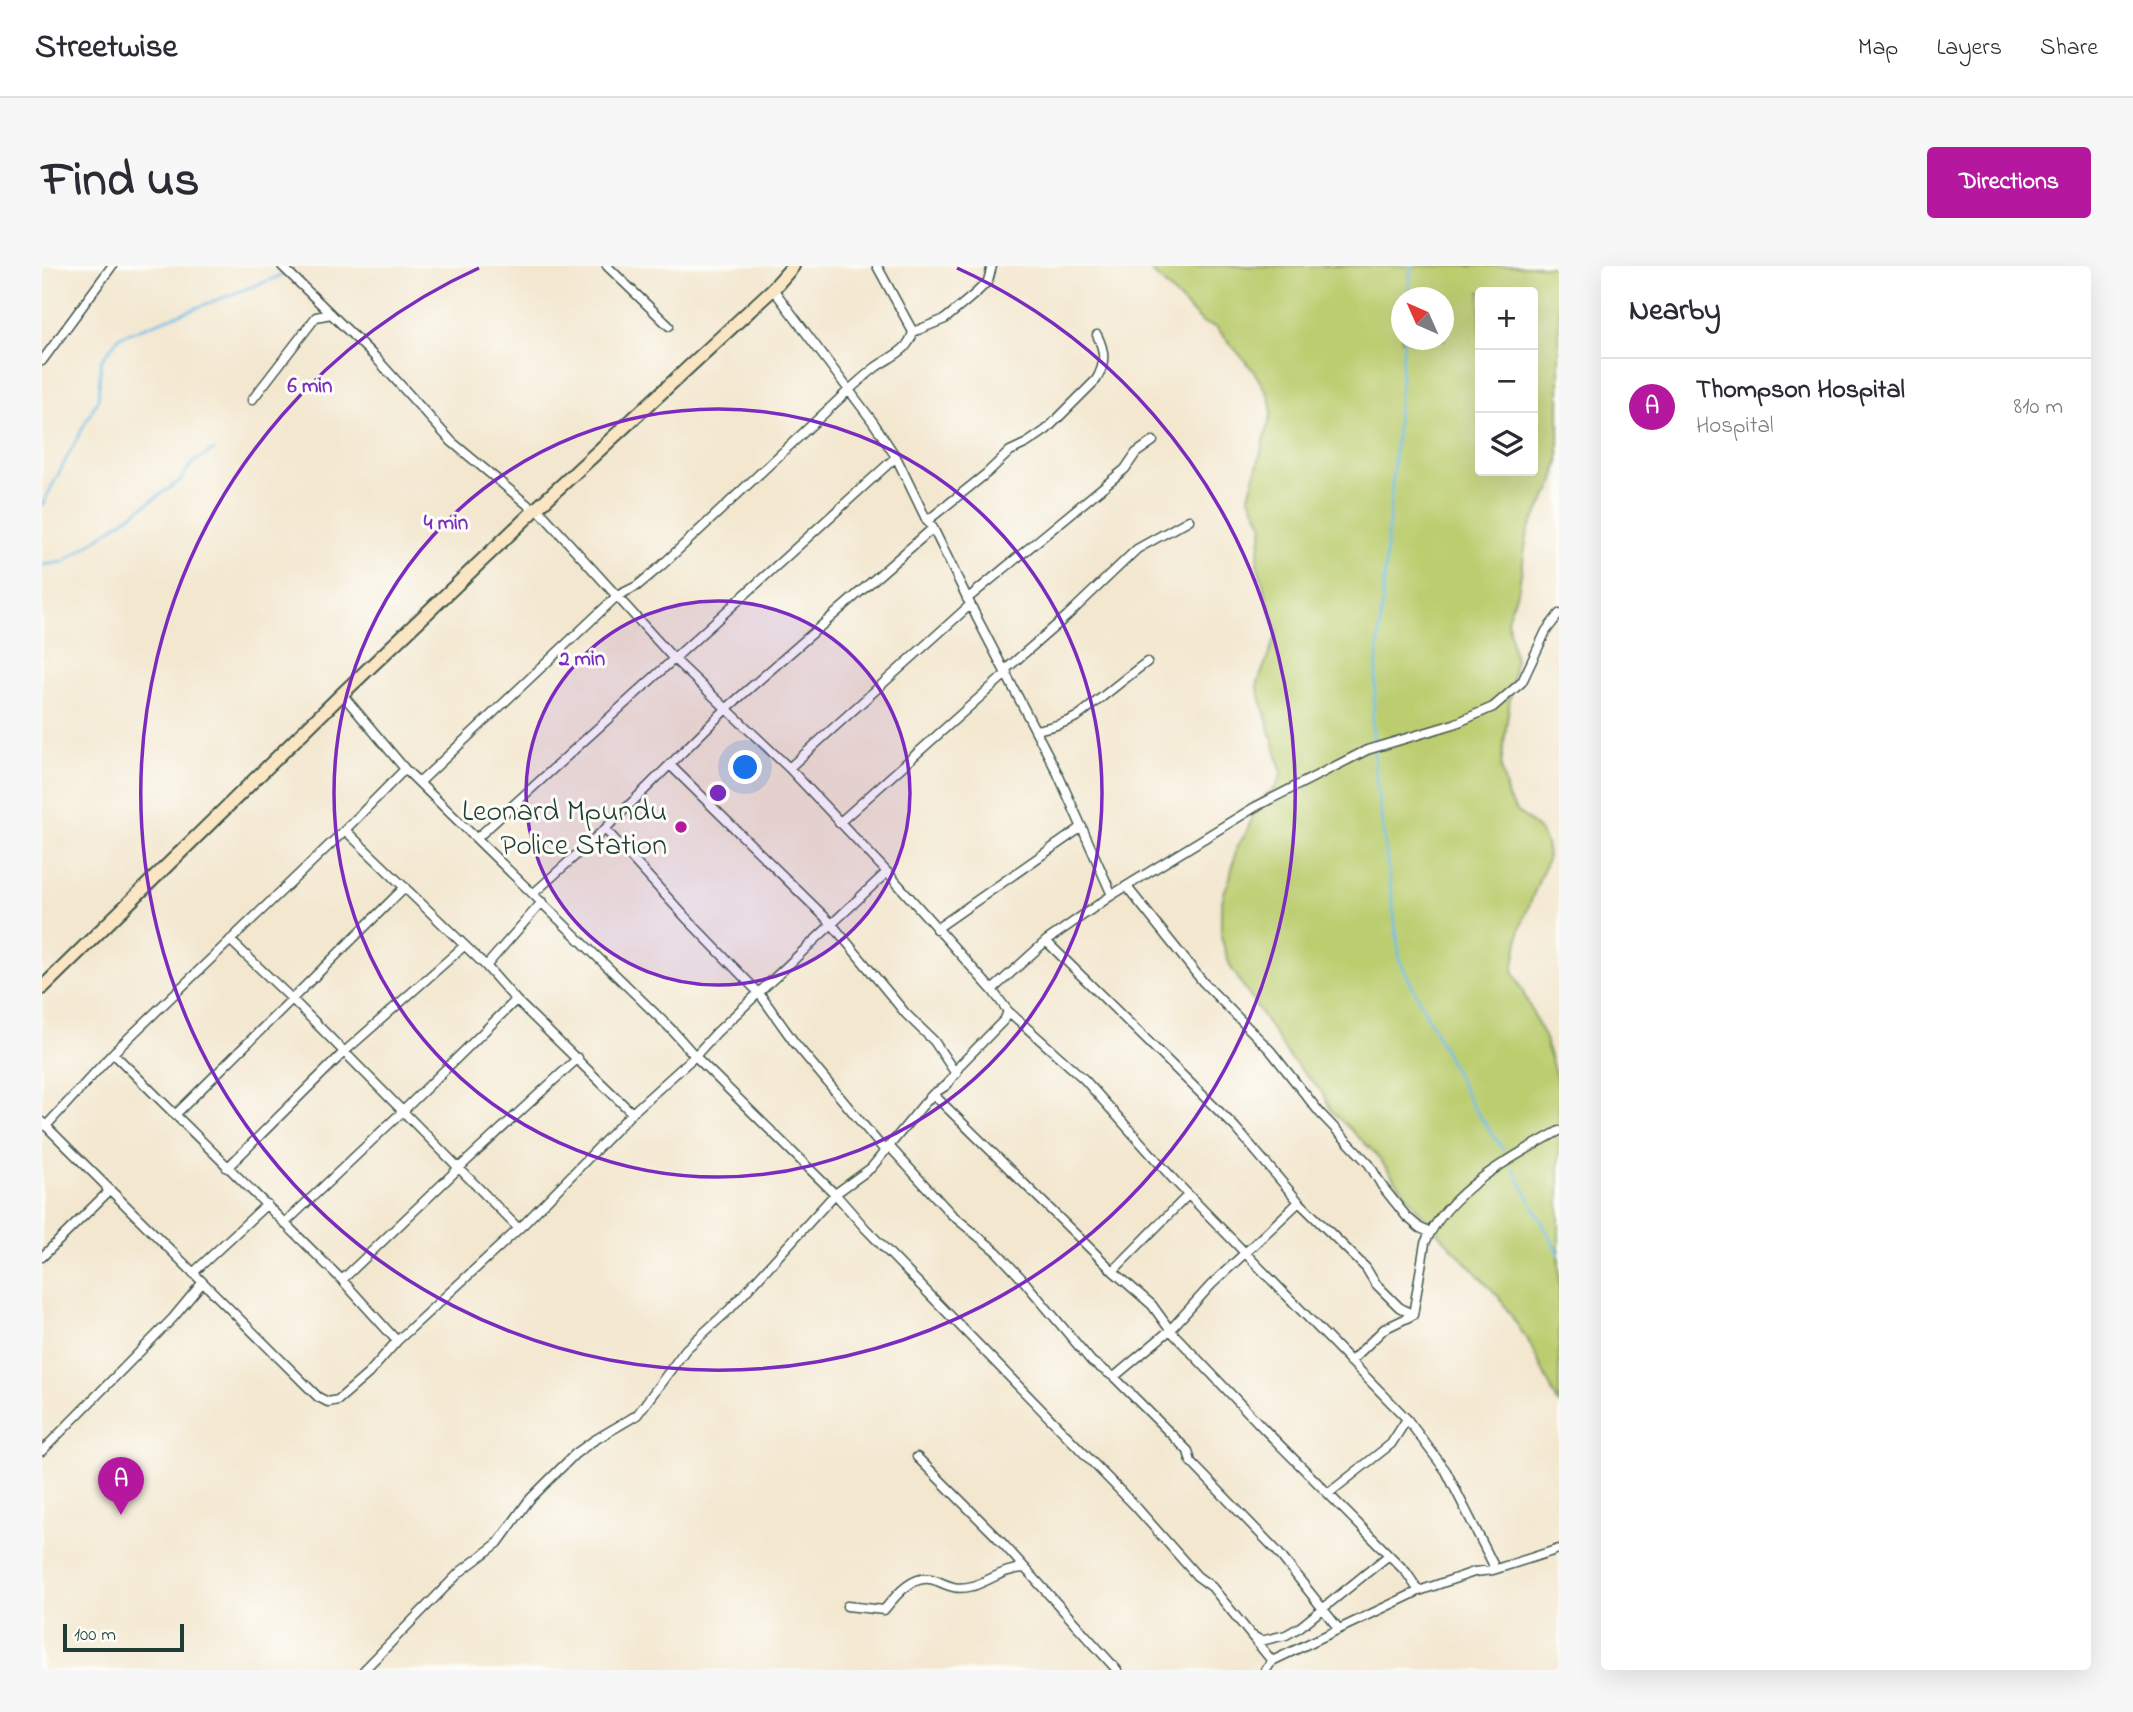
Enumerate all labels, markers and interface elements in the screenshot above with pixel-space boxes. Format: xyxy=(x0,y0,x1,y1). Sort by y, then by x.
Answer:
text: Streetwise xyxy=(35,24,177,72)
text: Map xyxy=(1858,31,1898,66)
text: Layers xyxy=(1936,31,2002,66)
text: Share xyxy=(2040,31,2098,66)
text: Find us xyxy=(42,146,199,218)
button: Directions xyxy=(1927,147,2091,218)
north arrow xyxy=(1391,287,1454,350)
map controls xyxy=(1475,287,1538,476)
button: + xyxy=(1475,287,1538,350)
text: Nearby xyxy=(1629,290,1721,334)
button: − xyxy=(1475,350,1538,413)
text: 6 min xyxy=(288,372,332,402)
text: Thompson Hospital xyxy=(1696,372,1905,410)
text: A xyxy=(1645,391,1659,424)
text: 810 m xyxy=(2014,391,2063,424)
text: Hospital xyxy=(1696,410,1774,443)
button: layers xyxy=(1475,413,1538,476)
text: 4 min xyxy=(424,509,468,539)
text: 2 min xyxy=(558,645,605,675)
your location xyxy=(728,750,762,784)
centre of rings xyxy=(706,781,730,805)
place label: Leonard Mpundu Police Station xyxy=(462,791,667,869)
marker: Leonard Mpundu Police Station xyxy=(673,819,689,835)
pin: A xyxy=(98,1457,144,1515)
scale bar xyxy=(63,1621,184,1653)
text: 100 m xyxy=(74,1622,116,1649)

